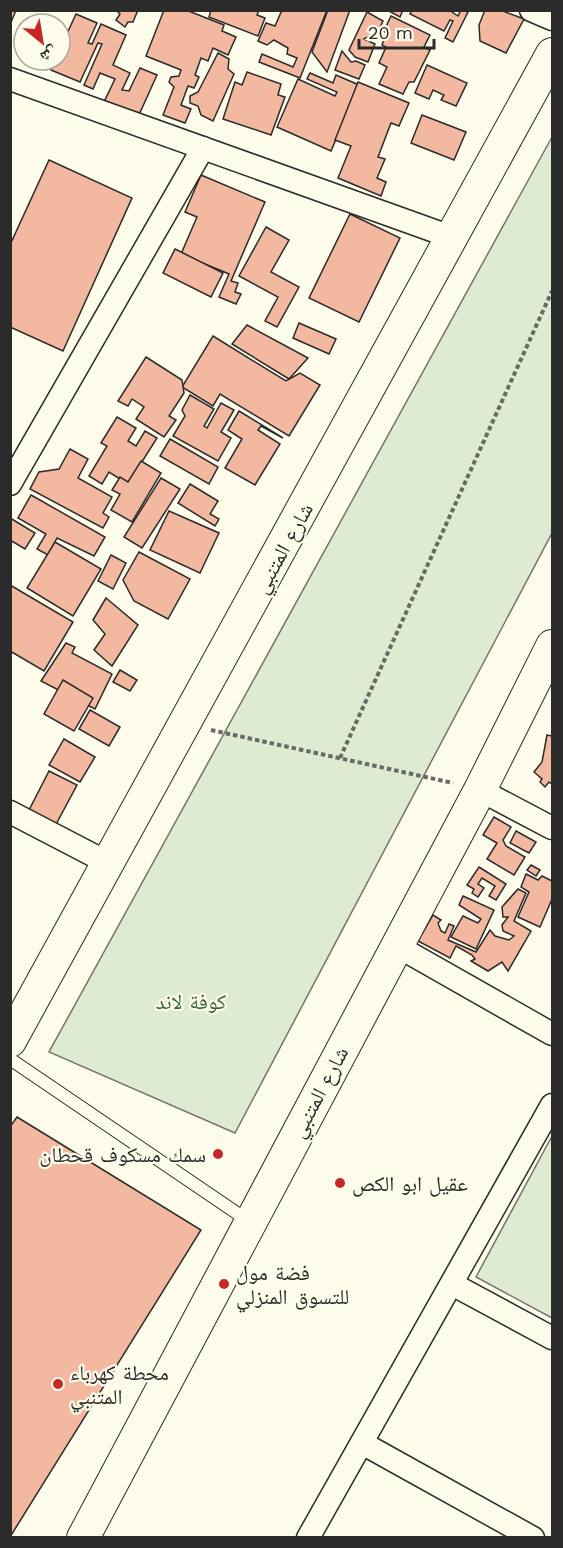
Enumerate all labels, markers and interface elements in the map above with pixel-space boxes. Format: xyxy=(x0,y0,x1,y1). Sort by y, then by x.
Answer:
north arrow xyxy=(12,12,72,72)
scale bar xyxy=(359,12,434,50)
text: 20 m xyxy=(368,22,413,43)
text: ش xyxy=(37,42,61,67)
street label: شارع المتنبي xyxy=(248,498,322,600)
park label: كوفة لاند xyxy=(156,989,227,1014)
street label: شارع المتنبي xyxy=(285,1042,357,1144)
place label: سمك مسكوف قحطان xyxy=(39,1142,206,1167)
marker: سمك مسكوف قحطان xyxy=(211,1147,225,1161)
place label: عقيل ابو الكص xyxy=(352,1171,468,1197)
marker: عقيل ابو الكص xyxy=(333,1176,347,1190)
place label: فضة مول للتسوق المنزلي xyxy=(236,1260,349,1313)
marker: فضة مول للتسوق المنزلي xyxy=(217,1277,231,1291)
place label: محطة كهرباء المتنبي xyxy=(70,1360,169,1413)
marker: محطة كهرباء المتنبي xyxy=(51,1377,65,1391)

